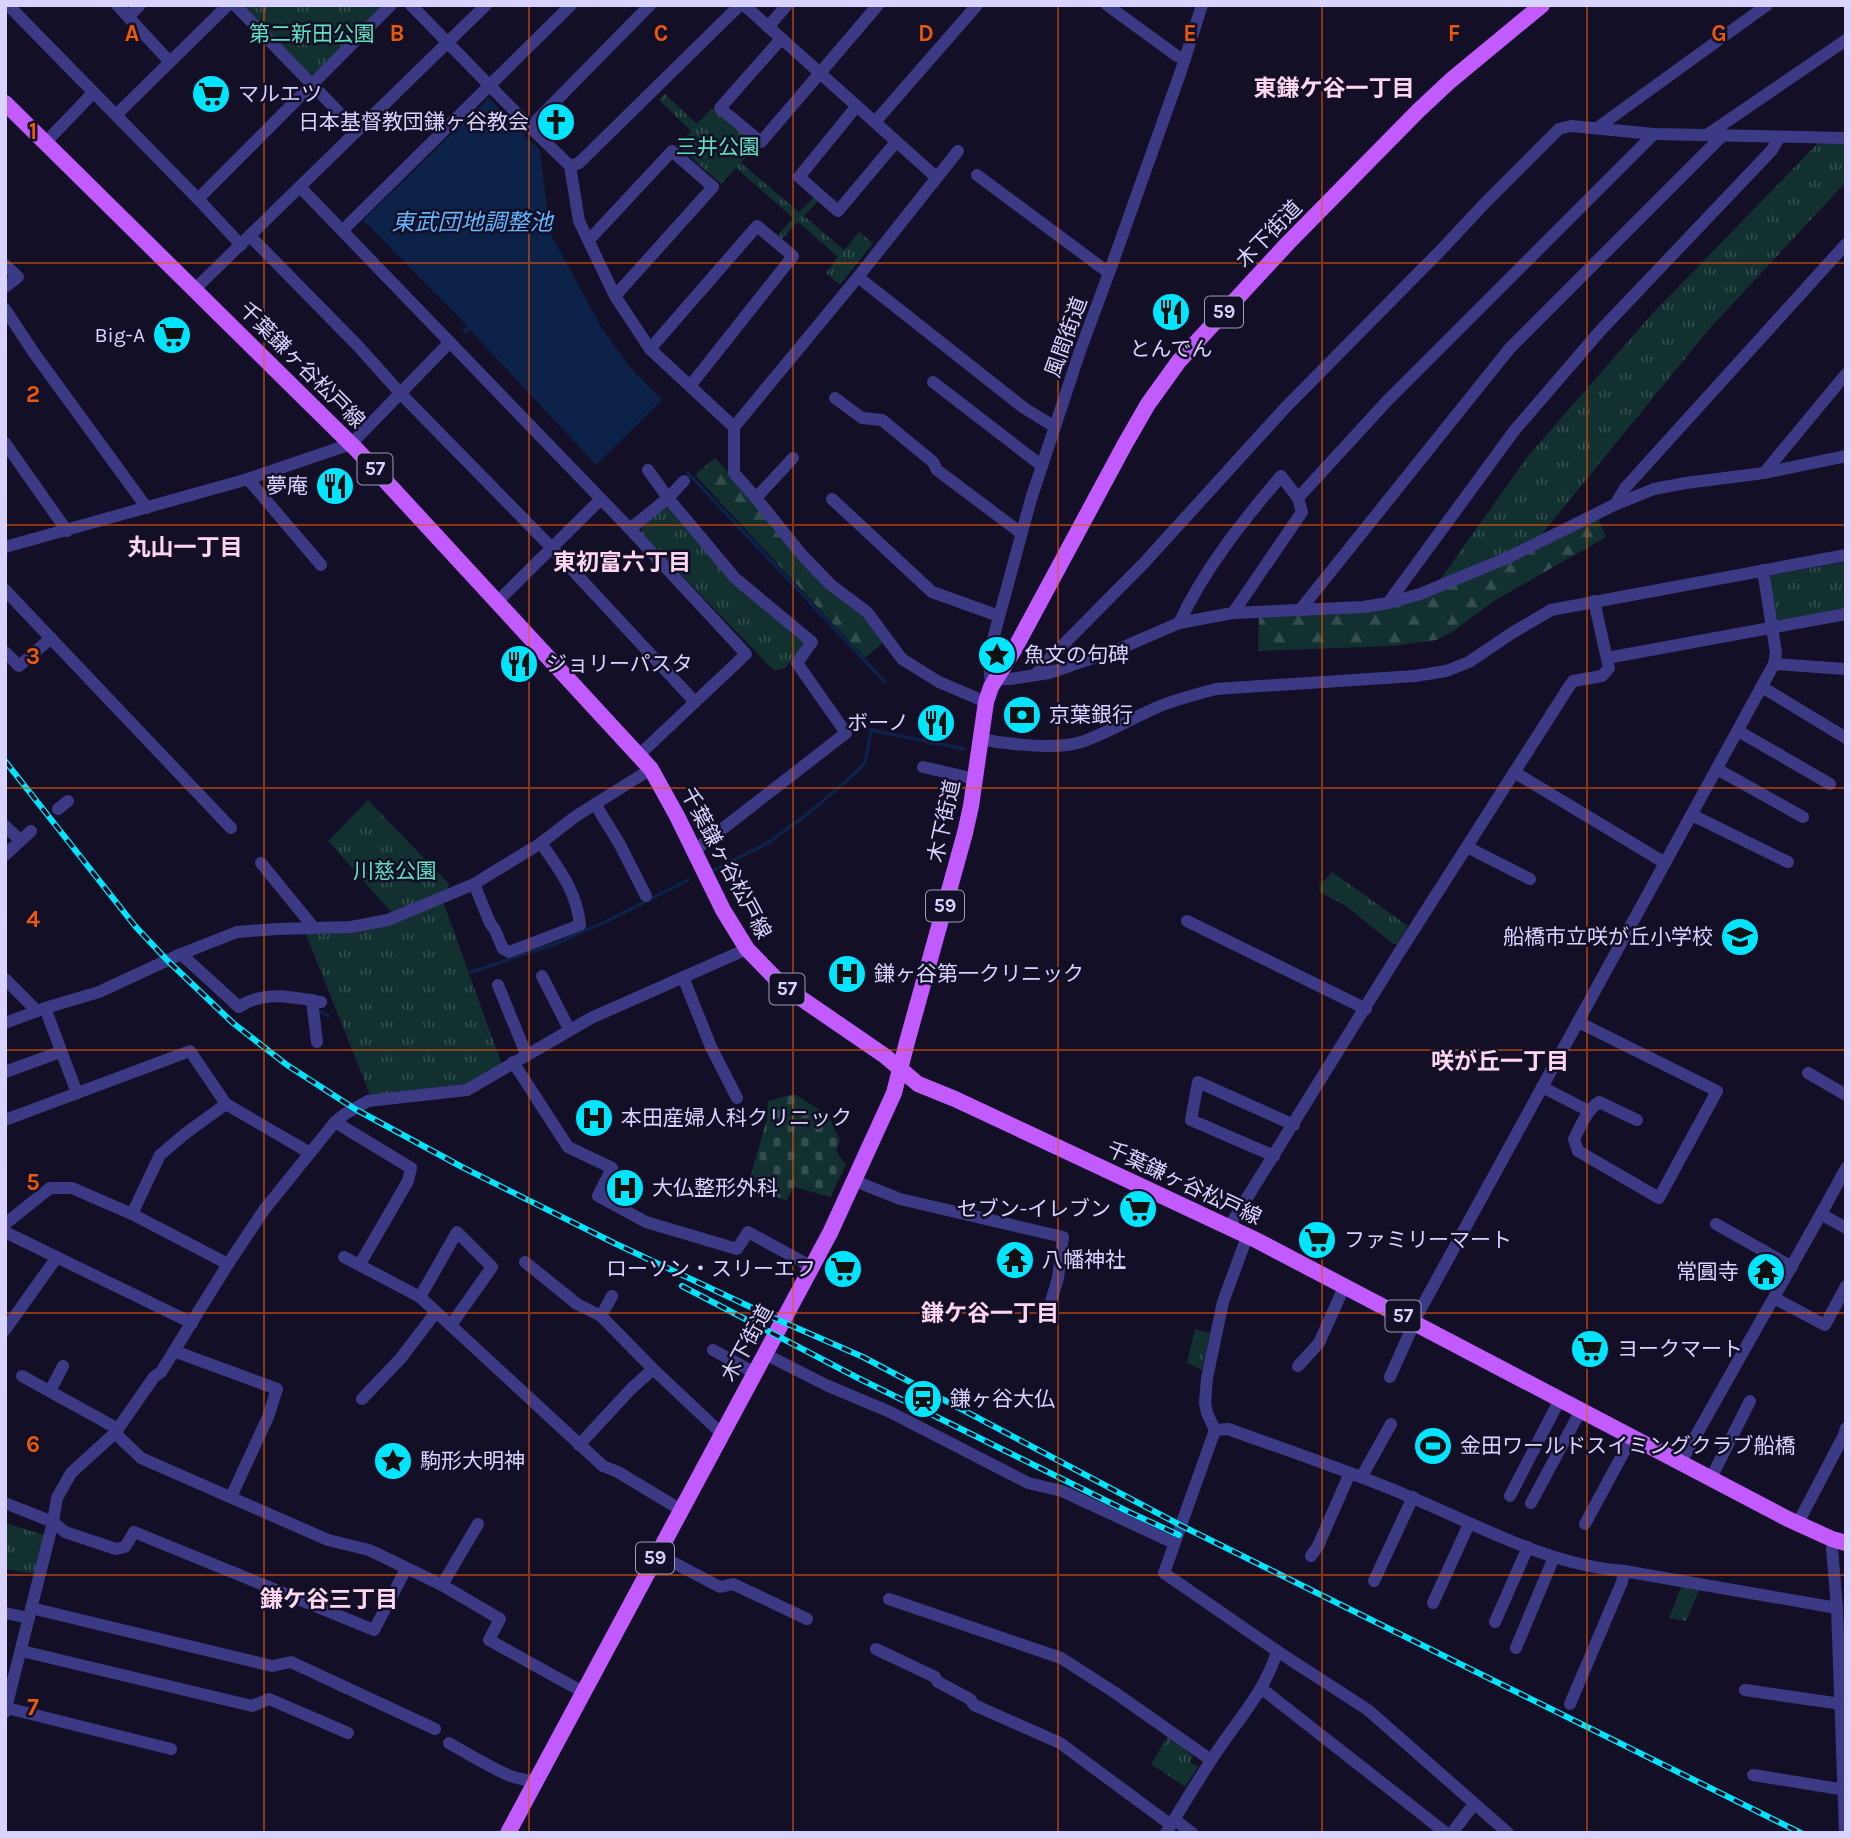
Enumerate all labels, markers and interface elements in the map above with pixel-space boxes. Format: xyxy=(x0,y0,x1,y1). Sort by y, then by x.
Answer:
text: A xyxy=(125,20,139,47)
text: B xyxy=(390,20,404,47)
text: C xyxy=(654,20,668,47)
text: D xyxy=(918,20,934,47)
text: E xyxy=(1183,20,1197,47)
text: F xyxy=(1448,20,1460,47)
text: G xyxy=(1711,20,1727,47)
park label: 第二新田公園 xyxy=(249,22,375,46)
supermarket icon: マルエツ xyxy=(190,73,232,115)
district label: 東鎌ケ谷一丁目 xyxy=(1254,75,1415,102)
place label: マルエツ xyxy=(238,82,322,106)
church icon: 日本基督教団鎌ヶ谷教会 xyxy=(535,101,577,143)
place label: 日本基督教団鎌ヶ谷教会 xyxy=(298,110,529,134)
text: 1 xyxy=(29,118,37,145)
park label: 三井公園 xyxy=(676,135,760,159)
street label: 木下街道 xyxy=(1231,195,1307,273)
water label: 東武団地調整池 xyxy=(392,209,555,236)
restaurant icon: とんでん xyxy=(1150,291,1192,333)
street label: 風間街道 xyxy=(1040,293,1092,381)
road number: 59 xyxy=(1205,296,1243,328)
street label: 千葉鎌ヶ谷松戸線 xyxy=(234,297,370,433)
supermarket icon: Big-A xyxy=(151,314,193,356)
place label: Big-A xyxy=(94,323,145,347)
place label: とんでん xyxy=(1130,337,1212,361)
text: 2 xyxy=(26,381,40,408)
road number: 57 xyxy=(358,454,392,484)
restaurant icon: 夢庵 xyxy=(314,465,356,507)
place label: 夢庵 xyxy=(266,474,308,498)
district label: 丸山一丁目 xyxy=(128,534,243,561)
district label: 東初富六丁目 xyxy=(553,549,691,576)
place icon: 魚文の句碑 xyxy=(976,634,1018,676)
text: 3 xyxy=(26,643,40,670)
restaurant icon: ジョリーパスタ xyxy=(498,643,540,685)
place label: 魚文の句碑 xyxy=(1024,643,1129,667)
place label: ジョリーパスタ xyxy=(546,652,693,676)
bank icon: 京葉銀行 xyxy=(1001,694,1043,736)
restaurant icon: ボーノ xyxy=(915,702,957,744)
place label: 京葉銀行 xyxy=(1049,703,1133,727)
place label: ボーノ xyxy=(847,711,909,735)
street label: 木下街道 xyxy=(924,777,964,865)
street label: 千葉鎌ヶ谷松戸線 xyxy=(676,783,776,943)
park label: 川慈公園 xyxy=(353,859,437,883)
road number: 59 xyxy=(926,890,964,922)
text: 4 xyxy=(26,906,40,933)
school or university icon: 船橋市立咲が丘小学校 xyxy=(1719,916,1761,958)
place label: 船橋市立咲が丘小学校 xyxy=(1503,925,1713,949)
hospital icon: 鎌ヶ谷第一クリニック xyxy=(826,953,868,995)
place label: 鎌ヶ谷第一クリニック xyxy=(874,962,1084,986)
road number: 57 xyxy=(770,973,804,1004)
district label: 咲が丘一丁目 xyxy=(1431,1048,1569,1075)
hospital icon: 本田産婦人科クリニック xyxy=(573,1097,615,1139)
place label: 本田産婦人科クリニック xyxy=(621,1106,852,1130)
street label: 千葉鎌ヶ谷松戸線 xyxy=(1103,1137,1265,1229)
hospital icon: 大仏整形外科 xyxy=(604,1167,646,1209)
text: 5 xyxy=(26,1169,40,1196)
place label: 大仏整形外科 xyxy=(652,1176,778,1200)
supermarket icon: セブン-イレブン xyxy=(1117,1188,1159,1230)
place label: セブン-イレブン xyxy=(957,1197,1111,1221)
supermarket icon: ファミリーマート xyxy=(1296,1219,1338,1261)
place label: ファミリーマート xyxy=(1344,1228,1512,1252)
temple icon: 八幡神社 xyxy=(994,1239,1036,1281)
supermarket icon: ローソン・スリーエフ xyxy=(822,1248,864,1290)
place label: 八幡神社 xyxy=(1042,1248,1126,1272)
temple icon: 常圓寺 xyxy=(1745,1251,1787,1293)
place label: ローソン・スリーエフ xyxy=(606,1257,816,1281)
place label: 常圓寺 xyxy=(1676,1260,1739,1284)
street label: 木下街道 xyxy=(716,1300,778,1386)
district label: 鎌ケ谷一丁目 xyxy=(921,1300,1059,1327)
road number: 57 xyxy=(1386,1300,1420,1332)
supermarket icon: ヨークマート xyxy=(1569,1328,1611,1370)
place label: ヨークマート xyxy=(1617,1337,1743,1361)
station icon: 鎌ヶ谷大仏 xyxy=(902,1378,944,1420)
place label: 鎌ヶ谷大仏 xyxy=(950,1387,1055,1411)
sports icon: 金田ワールドスイミングクラブ船橋 xyxy=(1412,1425,1454,1467)
text: 6 xyxy=(26,1431,40,1458)
place label: 金田ワールドスイミングクラブ船橋 xyxy=(1460,1434,1796,1458)
place icon: 駒形大明神 xyxy=(372,1440,414,1482)
place label: 駒形大明神 xyxy=(420,1449,525,1473)
road number: 59 xyxy=(636,1542,674,1574)
district label: 鎌ケ谷三丁目 xyxy=(260,1586,398,1613)
text: 7 xyxy=(27,1694,39,1721)

